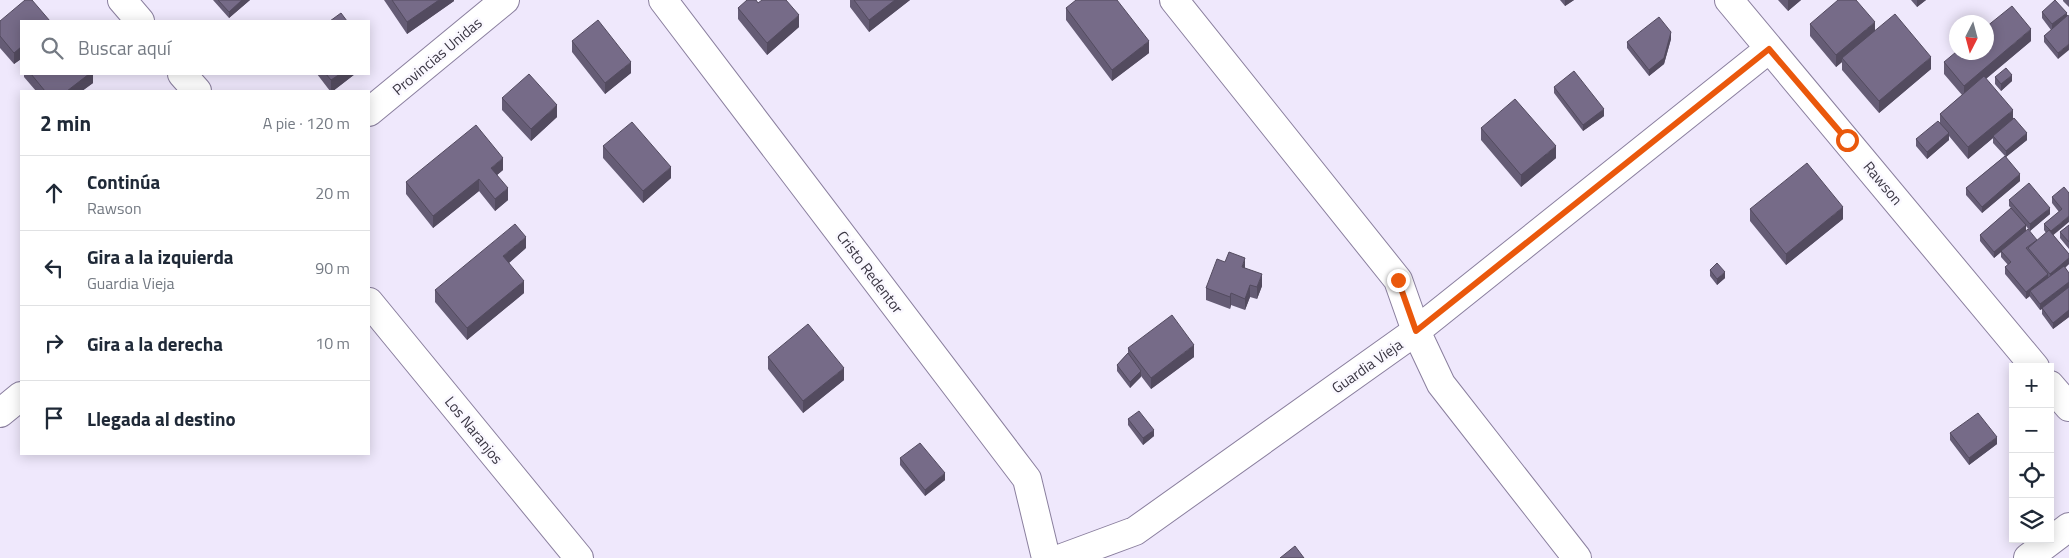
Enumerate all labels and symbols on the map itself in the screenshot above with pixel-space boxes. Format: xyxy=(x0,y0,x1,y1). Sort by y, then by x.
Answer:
street label: Provincias Unidas xyxy=(387,11,487,101)
north arrow xyxy=(1949,15,1994,60)
route start xyxy=(1836,129,1859,152)
street label: Rawson xyxy=(1858,156,1908,210)
street label: Cristo Redentor xyxy=(831,226,909,318)
route end xyxy=(1387,269,1410,292)
street label: Guardia Vieja xyxy=(1327,333,1408,399)
street label: Los Naranjos xyxy=(439,391,509,469)

